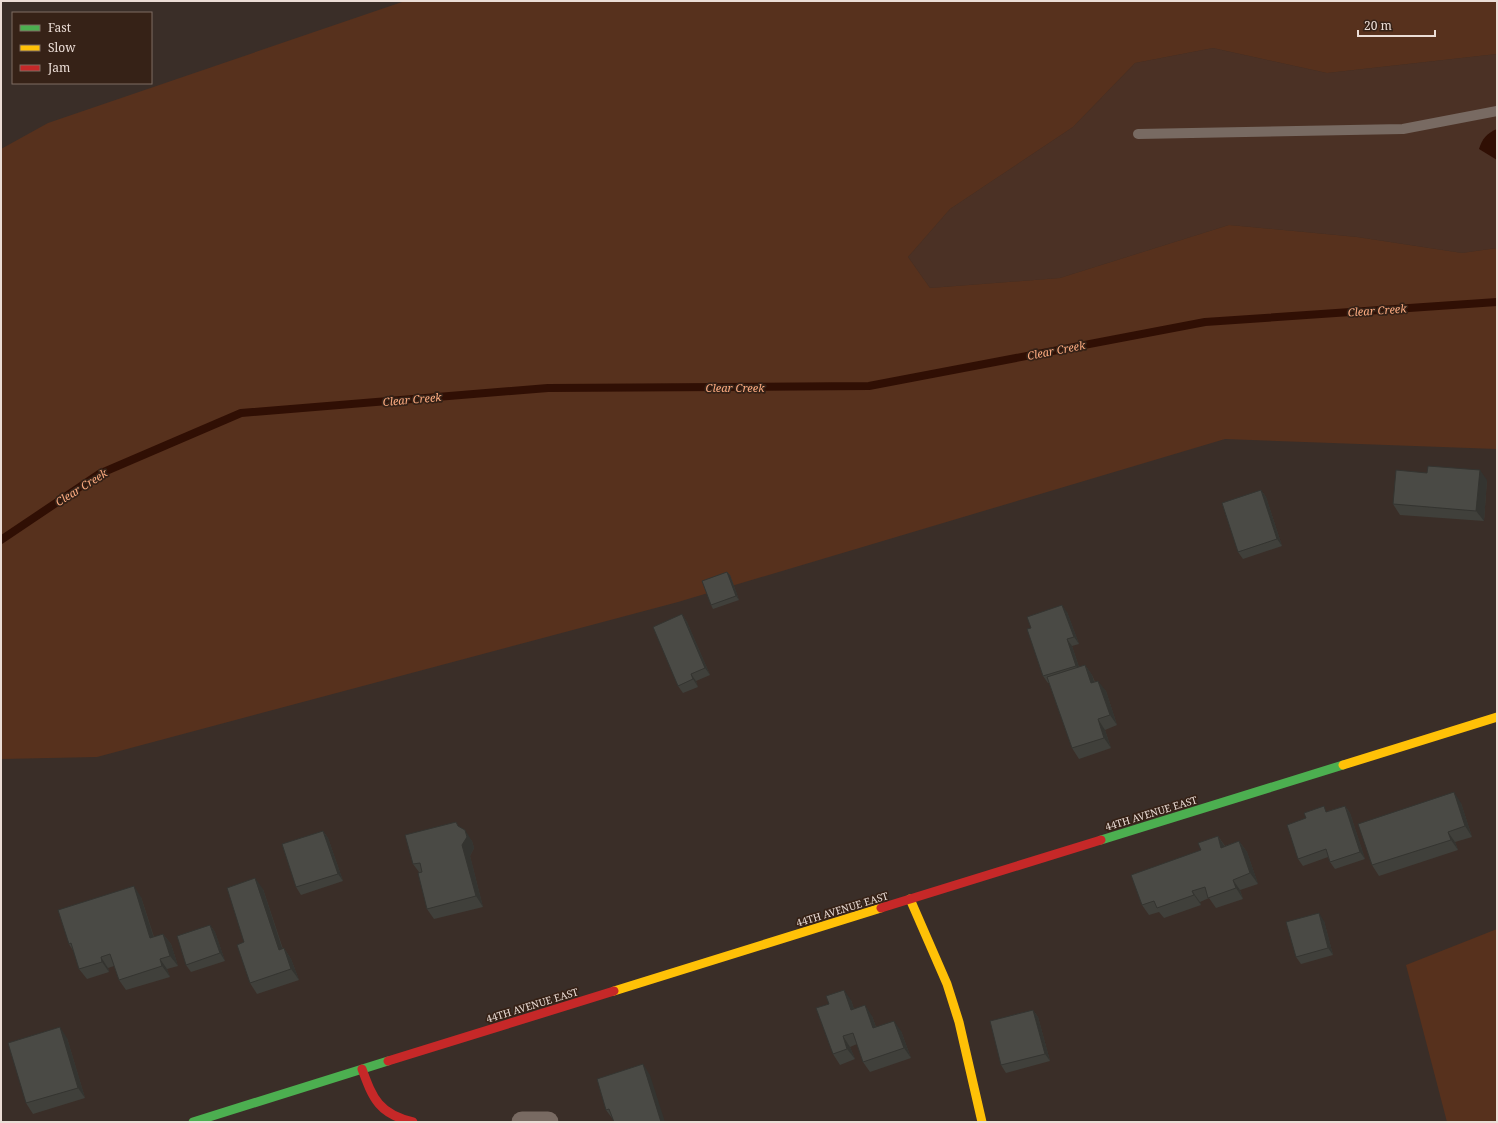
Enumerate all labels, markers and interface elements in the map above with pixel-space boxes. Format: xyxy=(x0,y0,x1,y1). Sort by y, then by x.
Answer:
legend xyxy=(12,12,152,84)
scale bar xyxy=(1358,12,1435,38)
text: 20 m xyxy=(1364,17,1392,34)
text: Fast xyxy=(48,19,71,36)
text: Slow xyxy=(48,39,76,56)
text: Jam xyxy=(47,59,70,76)
water label: Clear Creek xyxy=(1347,300,1408,320)
water label: Clear Creek xyxy=(1026,337,1087,363)
water label: Clear Creek xyxy=(706,380,765,395)
water label: Clear Creek xyxy=(382,389,443,409)
water label: Clear Creek xyxy=(52,465,111,509)
street label: 44TH AVENUE EAST xyxy=(1103,792,1199,834)
street label: 44TH AVENUE EAST xyxy=(794,888,890,930)
street label: 44TH AVENUE EAST xyxy=(484,984,580,1026)

